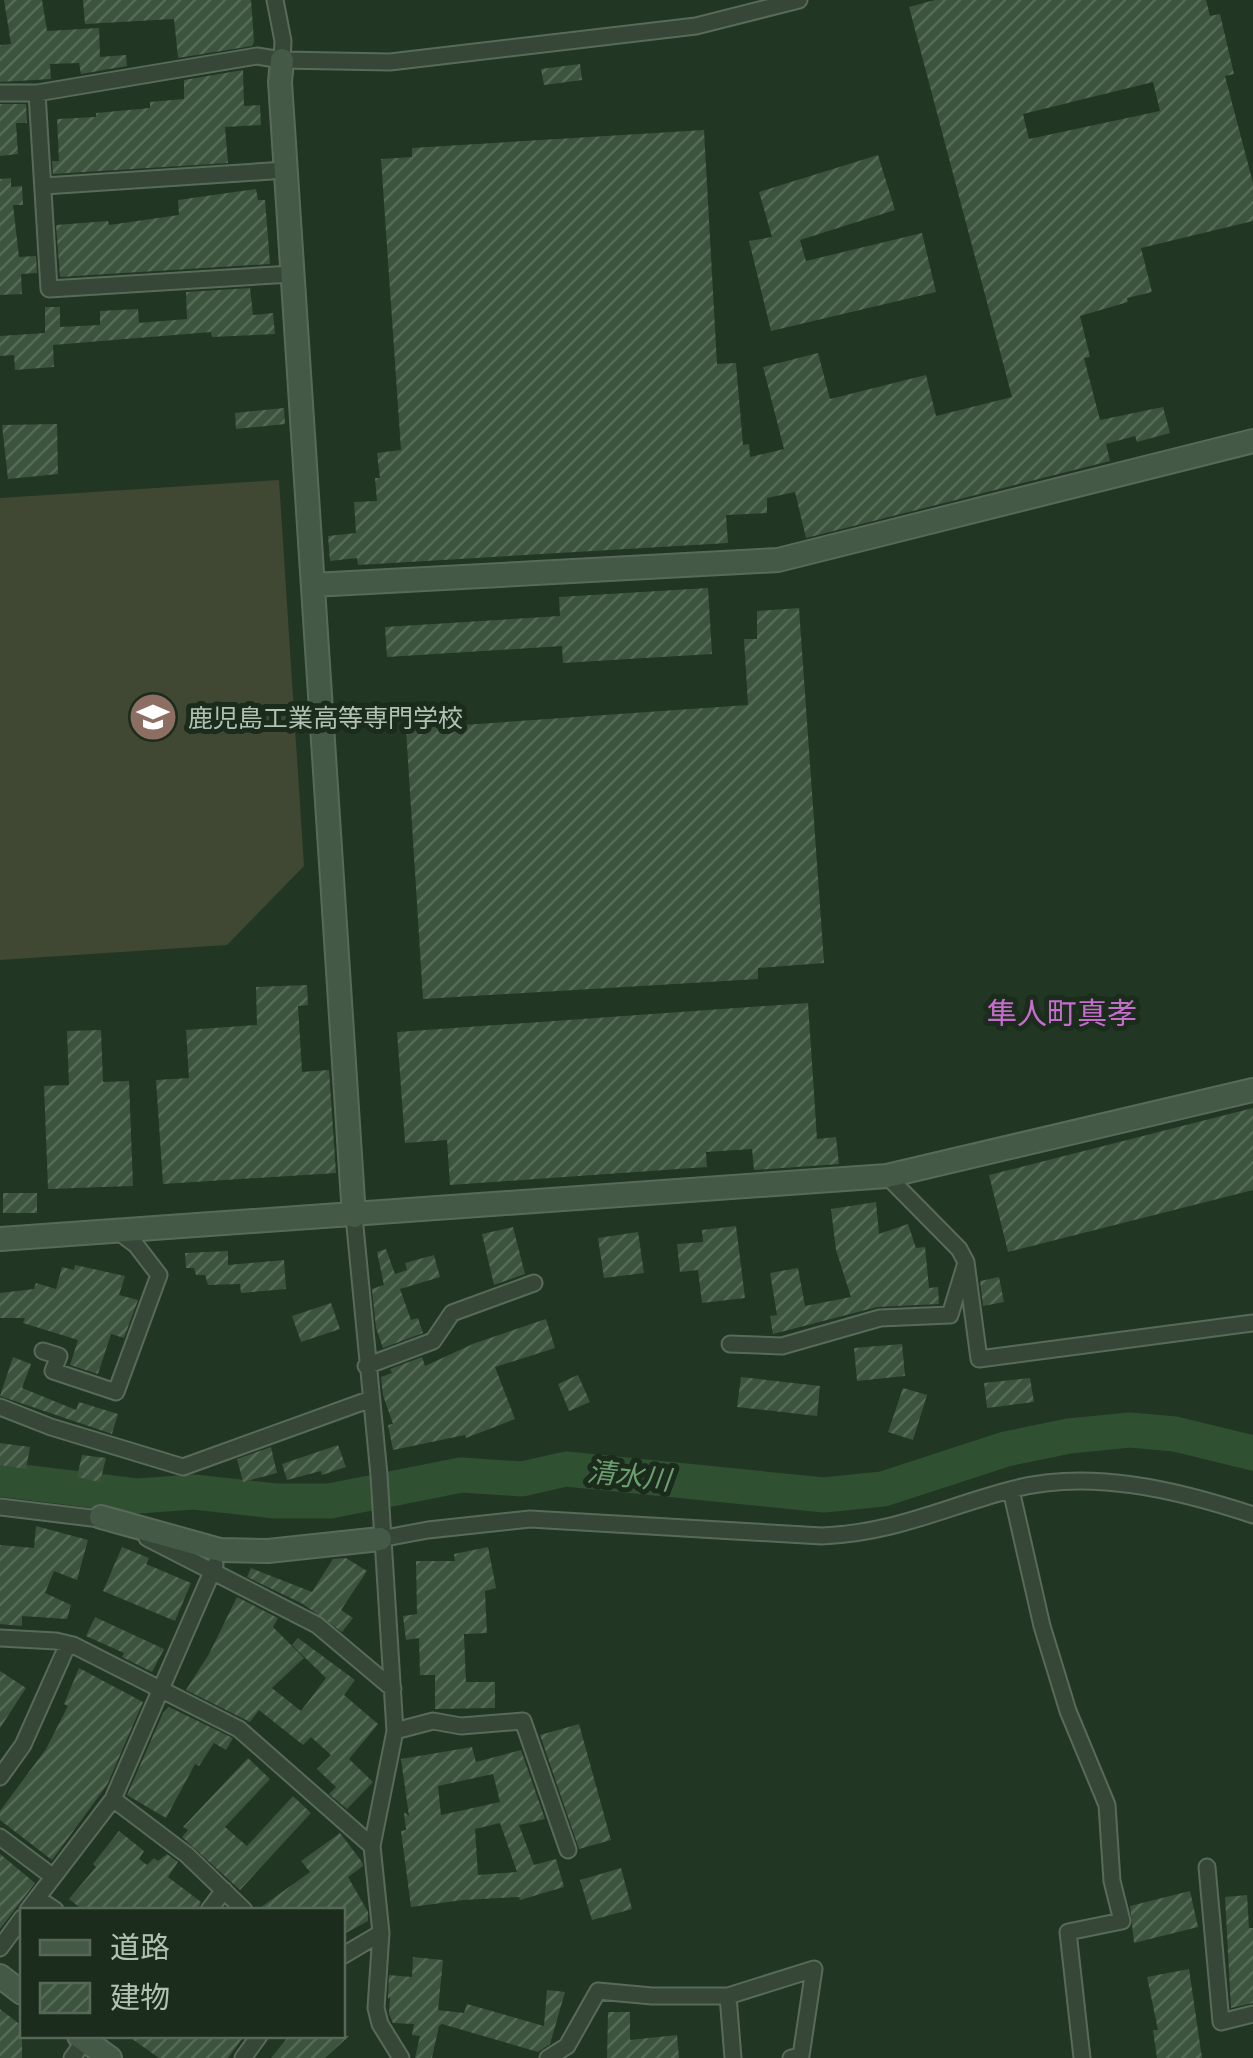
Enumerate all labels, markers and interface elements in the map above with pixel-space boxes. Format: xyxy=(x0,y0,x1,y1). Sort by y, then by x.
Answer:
school or university icon: 鹿児島工業高等専門学校 xyxy=(127,691,179,743)
place label: 鹿児島工業高等専門学校 xyxy=(188,702,463,733)
district label: 隼人町真孝 xyxy=(987,994,1137,1032)
water label: 清水川 xyxy=(585,1453,676,1497)
legend xyxy=(20,1908,345,2038)
text: 道路 xyxy=(110,1928,170,1966)
text: 建物 xyxy=(110,1978,170,2016)

